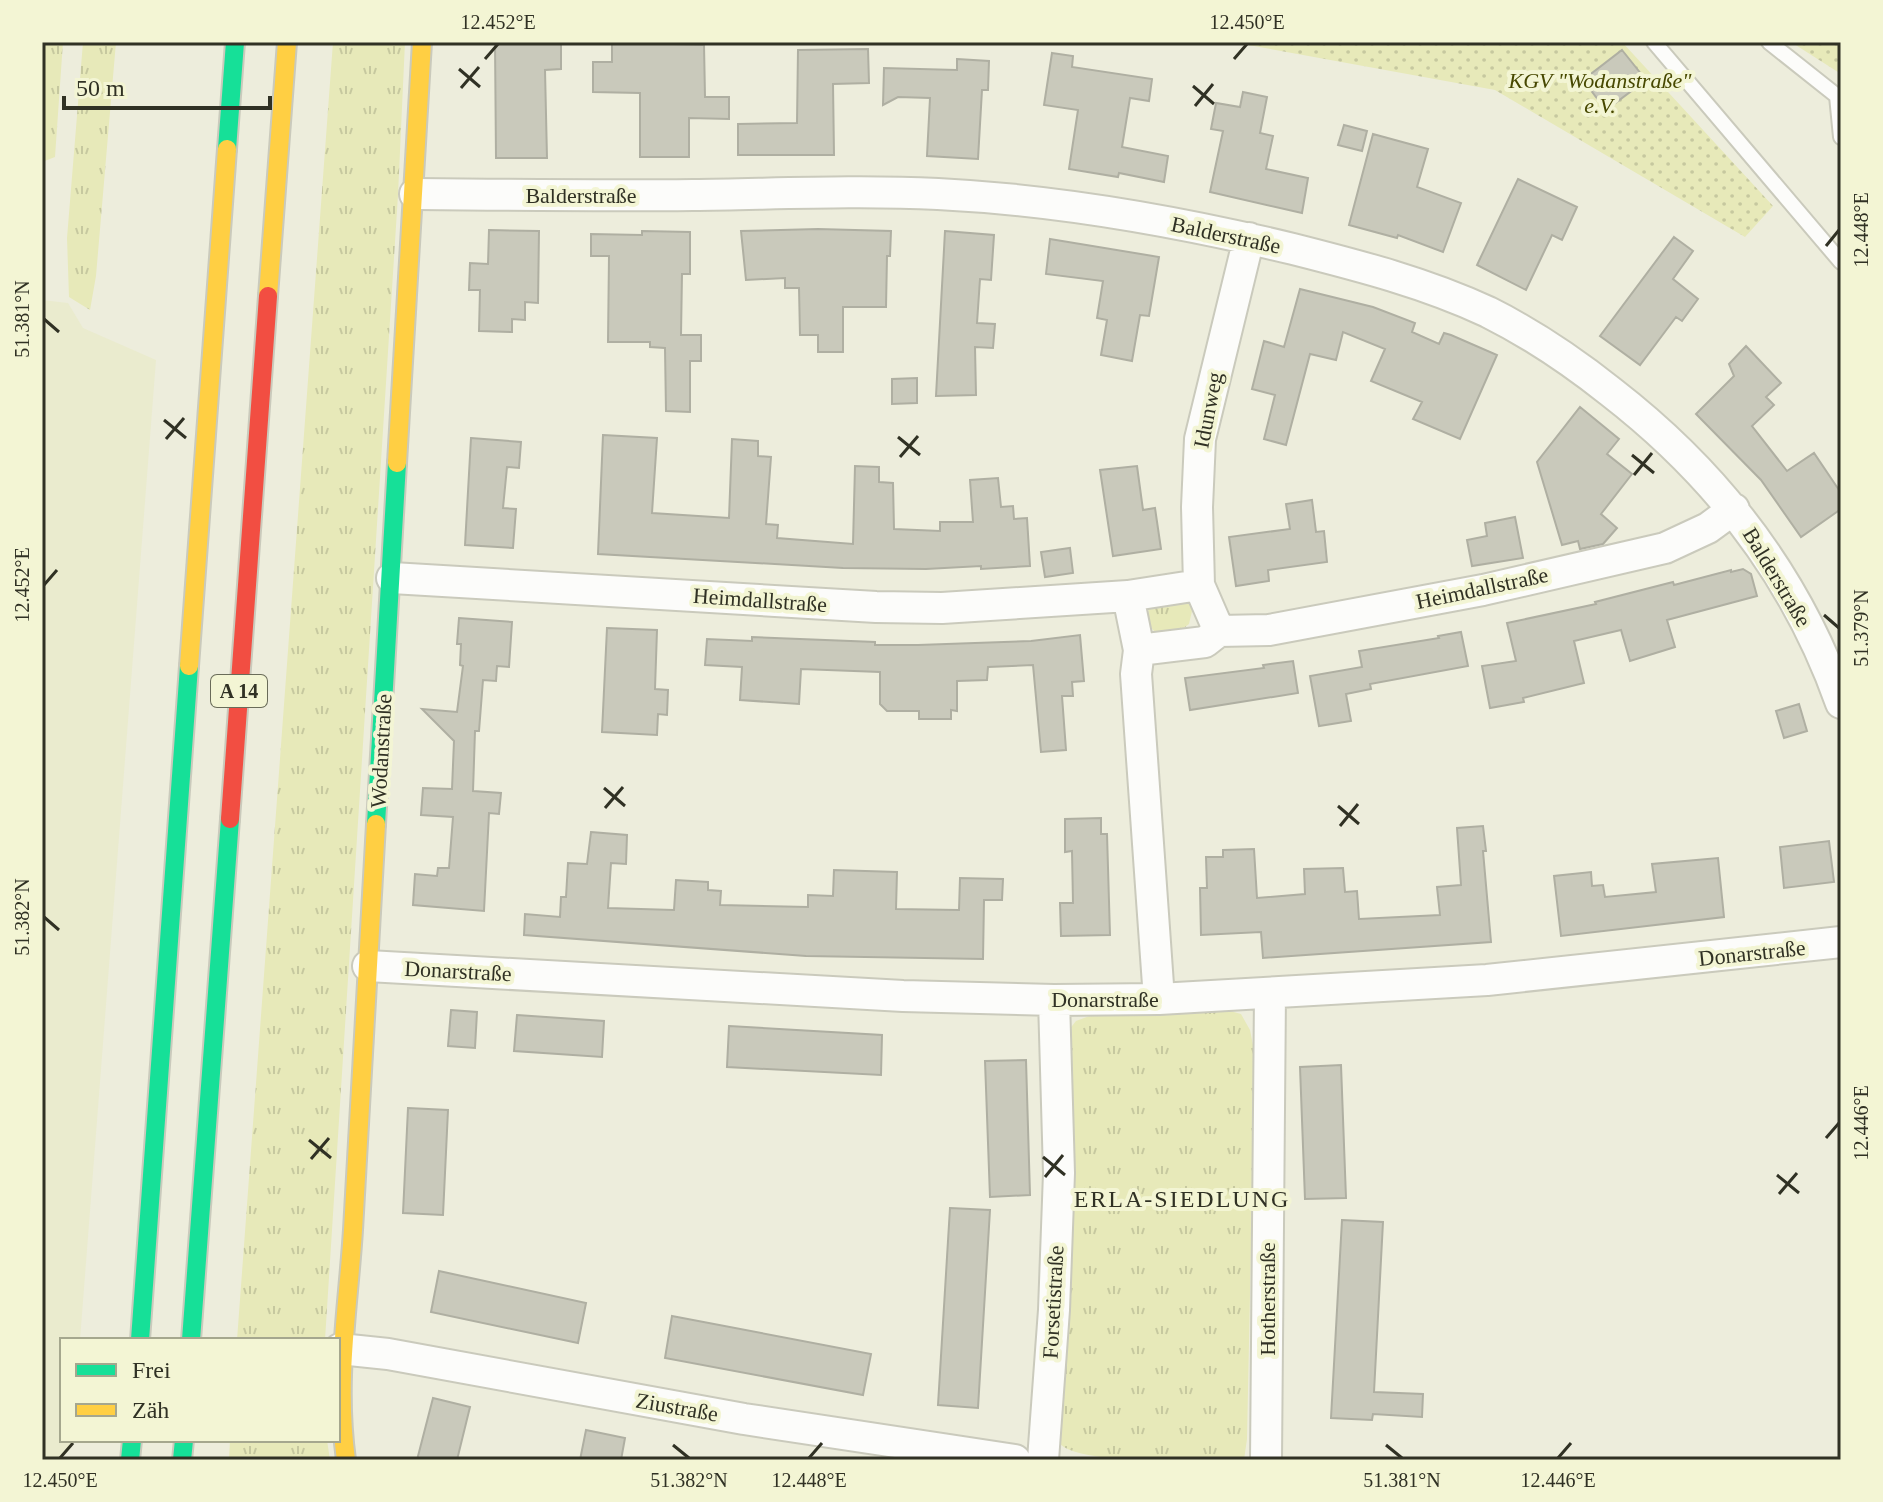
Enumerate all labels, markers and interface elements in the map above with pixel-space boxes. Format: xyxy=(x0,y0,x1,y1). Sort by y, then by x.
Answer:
text: 12.452°E xyxy=(460,11,536,33)
text: 12.450°E xyxy=(1209,11,1285,33)
scale bar xyxy=(64,60,270,110)
park label: KGV "Wodanstraße" e.V. xyxy=(1508,68,1692,118)
text: 50 m xyxy=(76,75,125,101)
street label: Balderstraße xyxy=(525,183,637,208)
text: 12.448°E xyxy=(1850,192,1872,268)
street label: Balderstraße xyxy=(1169,211,1283,259)
text: 51.381°N xyxy=(11,280,33,358)
street label: Idunweg xyxy=(1188,370,1228,450)
street label: Balderstraße xyxy=(1738,523,1816,631)
text: 12.452°E xyxy=(11,547,33,623)
street label: Heimdallstraße xyxy=(1414,562,1550,614)
street label: Heimdallstraße xyxy=(692,583,828,617)
text: 51.379°N xyxy=(1850,589,1872,667)
road number: A 14 xyxy=(211,675,267,707)
street label: Wodanstraße xyxy=(366,693,396,809)
text: 51.382°N xyxy=(11,878,33,956)
street label: Donarstraße xyxy=(1697,935,1807,971)
street label: Donarstraße xyxy=(404,956,512,986)
street label: Donarstraße xyxy=(1051,987,1159,1012)
text: 12.446°E xyxy=(1850,1085,1872,1161)
district label: ERLA-SIEDLUNG xyxy=(1074,1186,1290,1212)
street label: Hotherstraße xyxy=(1255,1242,1280,1356)
street label: Forsetistraße xyxy=(1038,1245,1068,1359)
legend xyxy=(60,1338,340,1442)
text: Frei xyxy=(132,1357,171,1383)
street label: Ziustraße xyxy=(634,1387,720,1427)
text: Zäh xyxy=(132,1397,169,1423)
text: 12.450°E xyxy=(22,1469,98,1491)
text: 51.382°N xyxy=(650,1469,728,1491)
text: 12.448°E xyxy=(771,1469,847,1491)
text: 51.381°N xyxy=(1363,1469,1441,1491)
text: 12.446°E xyxy=(1520,1469,1596,1491)

